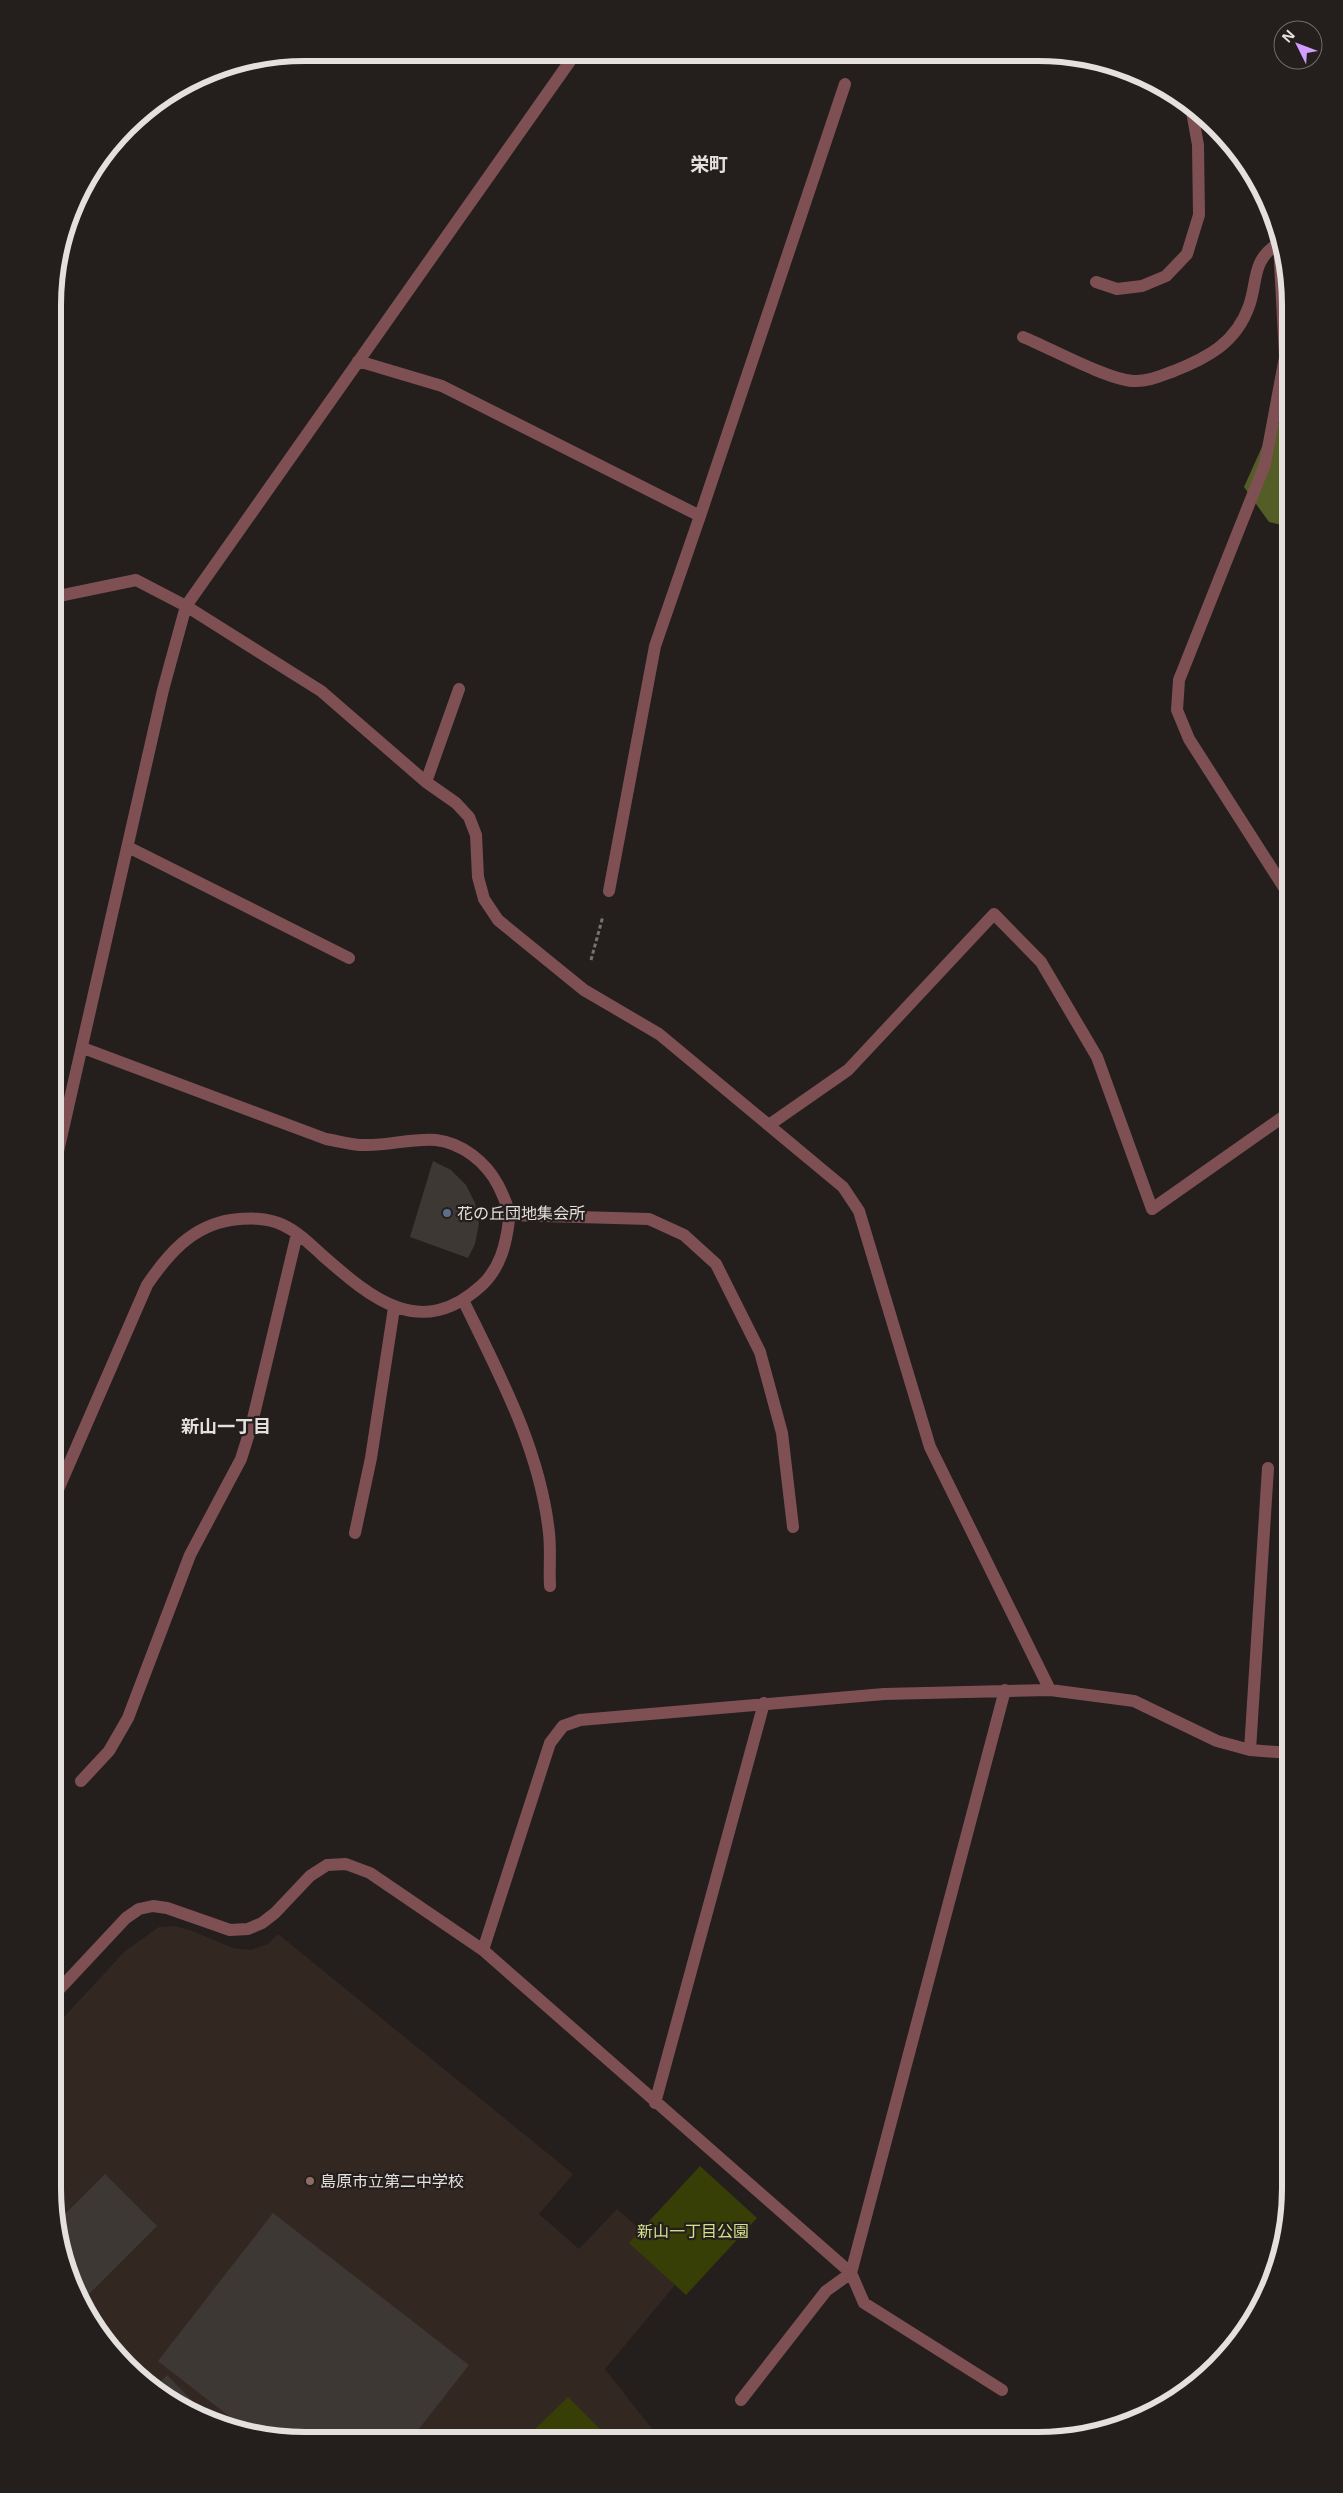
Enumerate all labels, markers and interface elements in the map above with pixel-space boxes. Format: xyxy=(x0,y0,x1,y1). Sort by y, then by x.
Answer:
north arrow xyxy=(1273,20,1323,70)
text: N xyxy=(1277,25,1299,47)
district label: 栄町 xyxy=(690,151,728,177)
place label: 花の丘団地集会所 xyxy=(457,1202,585,1224)
marker: 花の丘団地集会所 xyxy=(441,1207,453,1219)
district label: 新山一丁目 xyxy=(181,1414,271,1438)
place label: 島原市立第二中学校 xyxy=(320,2170,464,2192)
marker: 島原市立第二中学校 xyxy=(304,2175,316,2187)
park label: 新山一丁目公園 xyxy=(637,2220,749,2242)

